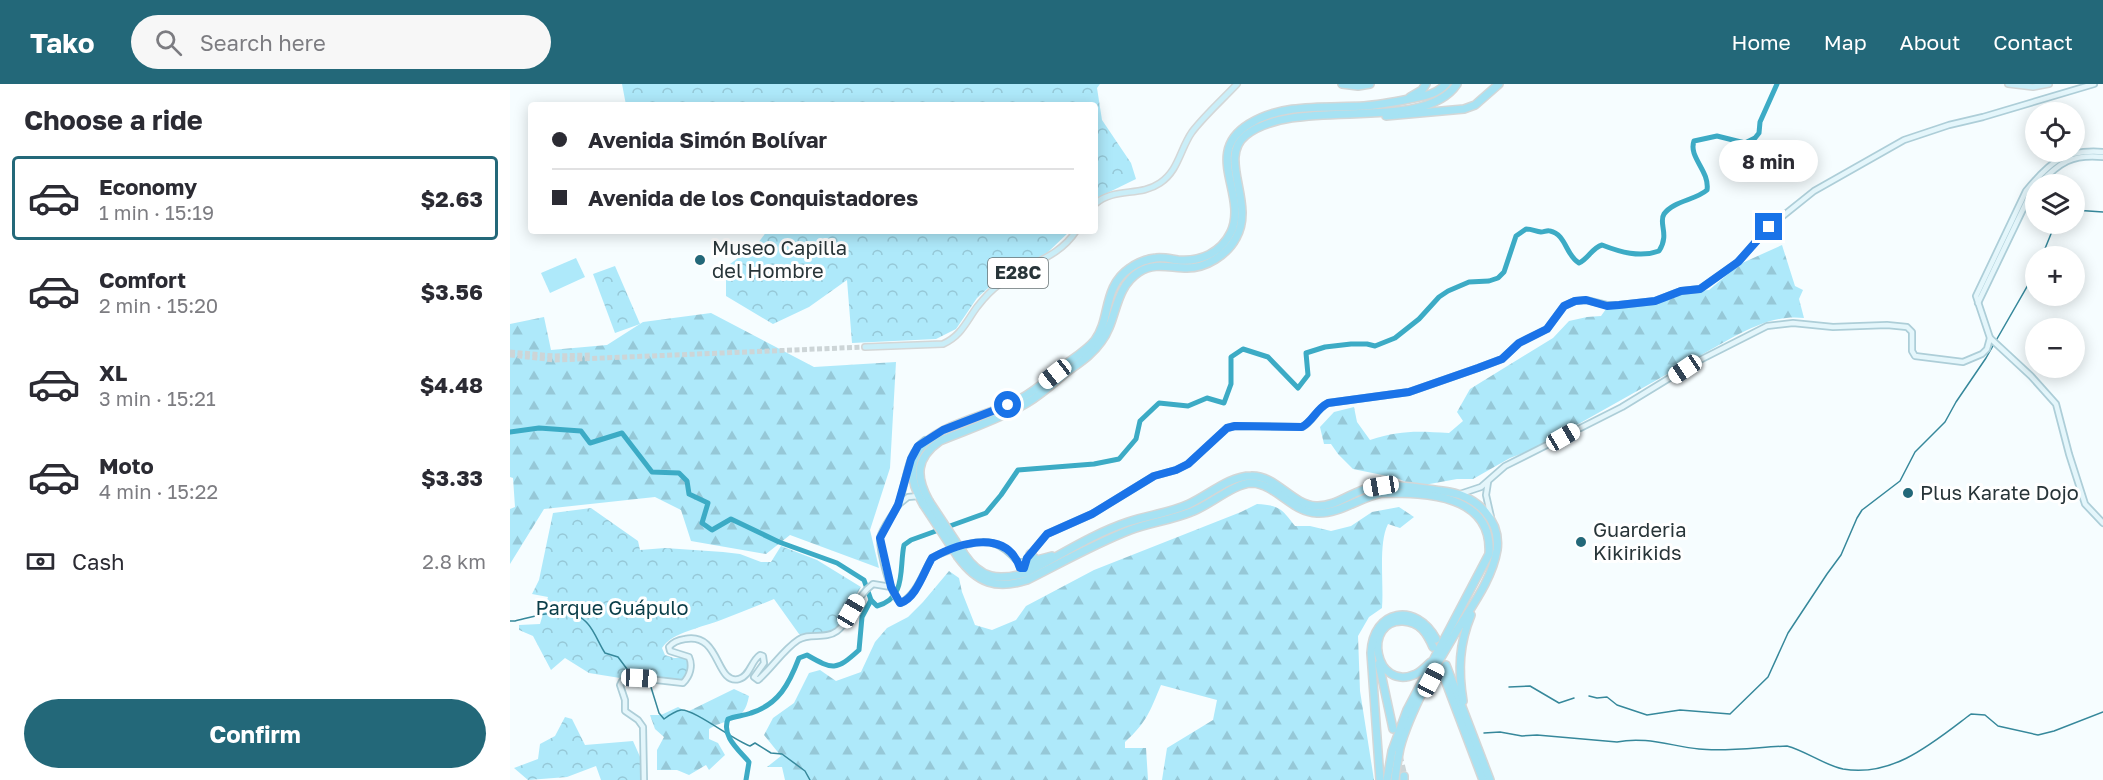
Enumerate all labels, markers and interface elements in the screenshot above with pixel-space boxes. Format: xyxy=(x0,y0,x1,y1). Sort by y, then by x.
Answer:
search box xyxy=(131,15,551,69)
text: Tako xyxy=(30,26,95,59)
icon: search xyxy=(152,26,185,59)
text: Search here xyxy=(200,29,326,56)
text: Home xyxy=(1731,29,1791,55)
text: Map xyxy=(1824,29,1867,55)
text: About xyxy=(1900,29,1960,55)
text: Contact xyxy=(1993,29,2073,55)
map controls xyxy=(2025,102,2085,378)
button: locate xyxy=(2025,102,2085,162)
text: Choose a ride xyxy=(24,104,203,136)
text: Avenida Simón Bolívar xyxy=(588,126,827,153)
callout: 8 min xyxy=(1720,140,1818,182)
text: 8 min xyxy=(1742,149,1795,173)
icon: car xyxy=(27,171,81,225)
text: Economy xyxy=(99,173,197,200)
button: layers xyxy=(2025,174,2085,234)
text: Avenida de los Conquistadores xyxy=(588,184,918,211)
text: $2.63 xyxy=(420,185,483,212)
text: 1 min · 15:19 xyxy=(99,200,214,224)
route end xyxy=(1755,213,1782,240)
place label: Museo Capilla del Hombre xyxy=(712,235,847,282)
button: + xyxy=(2025,246,2085,306)
marker: Museo Capilla del Hombre xyxy=(693,253,707,267)
road number: E28C xyxy=(988,258,1048,288)
icon: car xyxy=(27,264,81,318)
text: Comfort xyxy=(99,266,186,293)
text: $3.56 xyxy=(420,278,483,305)
text: 2 min · 15:20 xyxy=(99,293,218,317)
button: − xyxy=(2025,318,2085,378)
car xyxy=(1665,351,1705,387)
car xyxy=(1035,356,1075,392)
icon: car xyxy=(27,357,81,411)
text: XL xyxy=(99,359,127,386)
text: $4.48 xyxy=(420,371,483,398)
text: 3 min · 15:21 xyxy=(99,386,216,410)
route start xyxy=(994,391,1021,418)
car xyxy=(1543,420,1583,454)
icon: car xyxy=(27,450,81,504)
text: Moto xyxy=(99,452,154,479)
text: $3.33 xyxy=(421,464,483,491)
car xyxy=(1362,474,1400,498)
text: 4 min · 15:22 xyxy=(99,479,218,503)
place label: Plus Karate Dojo xyxy=(1920,480,2079,504)
marker: Plus Karate Dojo xyxy=(1901,486,1915,500)
place label: Guarderia Kikirikids xyxy=(1593,517,1686,564)
marker: Guarderia Kikirikids xyxy=(1574,535,1588,549)
icon: cash xyxy=(24,545,57,578)
text: Cash xyxy=(72,548,125,575)
text: 2.8 km xyxy=(422,549,486,573)
car xyxy=(834,591,868,631)
park label: Parque Guápulo xyxy=(536,595,688,619)
car xyxy=(1415,660,1447,700)
car xyxy=(621,668,657,688)
button: Confirm xyxy=(24,699,486,768)

